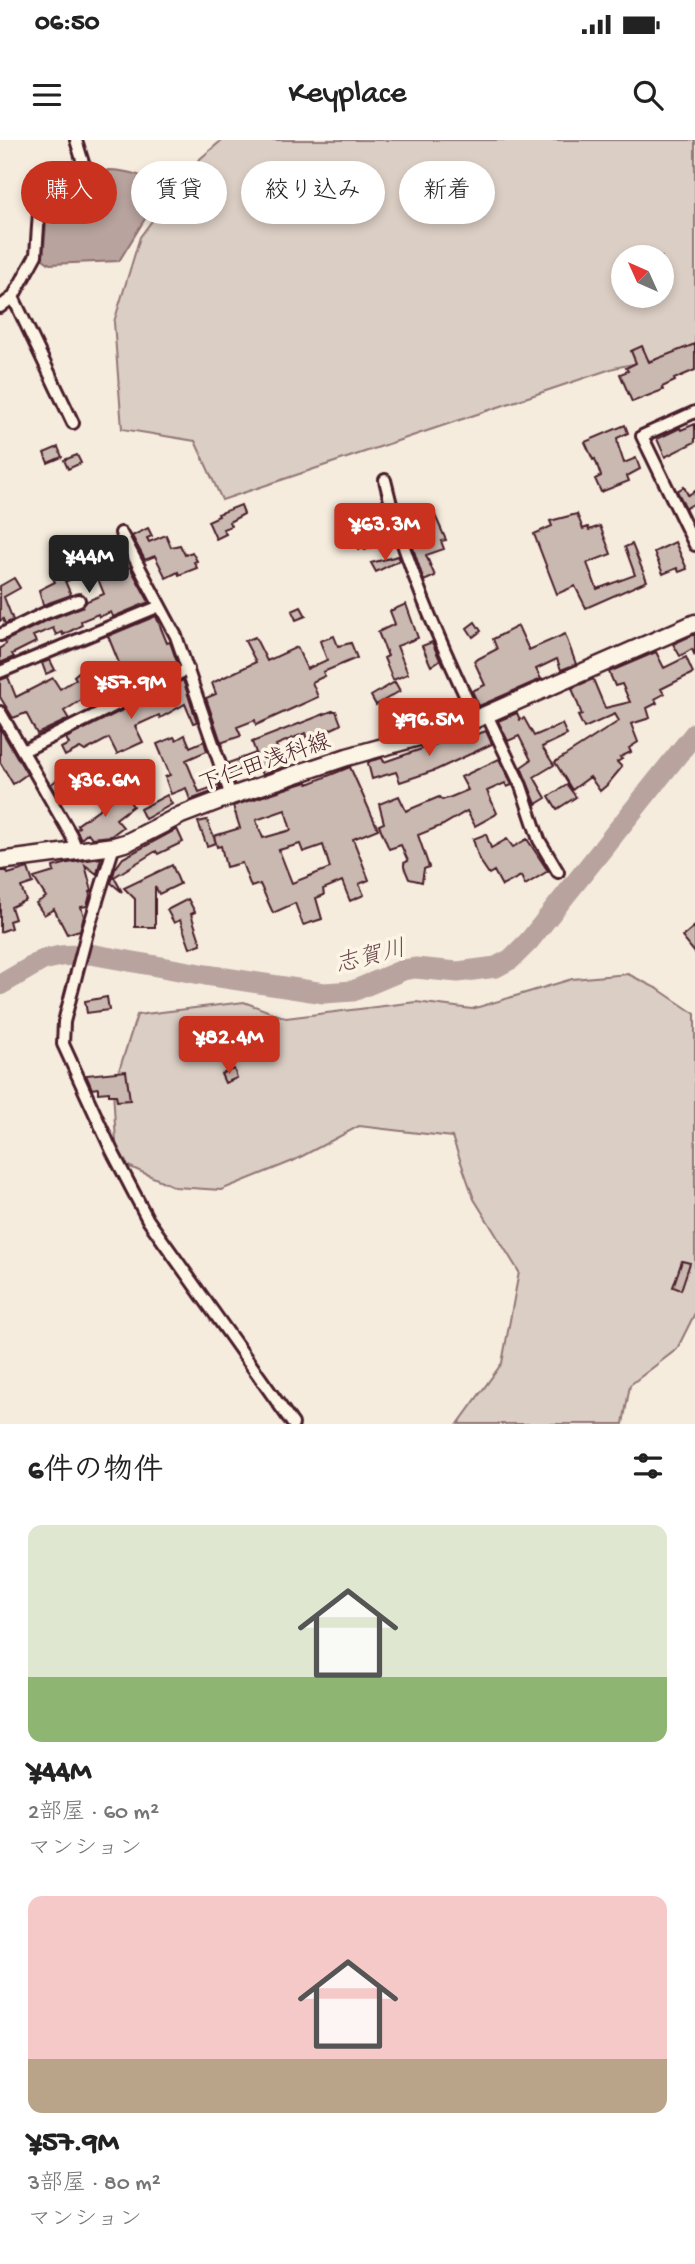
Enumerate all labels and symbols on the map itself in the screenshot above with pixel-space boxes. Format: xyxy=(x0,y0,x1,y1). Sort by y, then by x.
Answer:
north arrow xyxy=(611,245,674,308)
pin: ¥63.3M xyxy=(328,504,442,563)
pin: ¥44M xyxy=(48,536,130,595)
pin: ¥57.9M xyxy=(74,662,188,721)
pin: ¥96.5M xyxy=(372,698,486,758)
street label: 下仁田浅科線 xyxy=(195,728,335,800)
pin: ¥36.6M xyxy=(48,760,162,819)
water label: 志賀川 xyxy=(332,935,409,981)
pin: ¥82.4M xyxy=(172,1016,286,1076)

